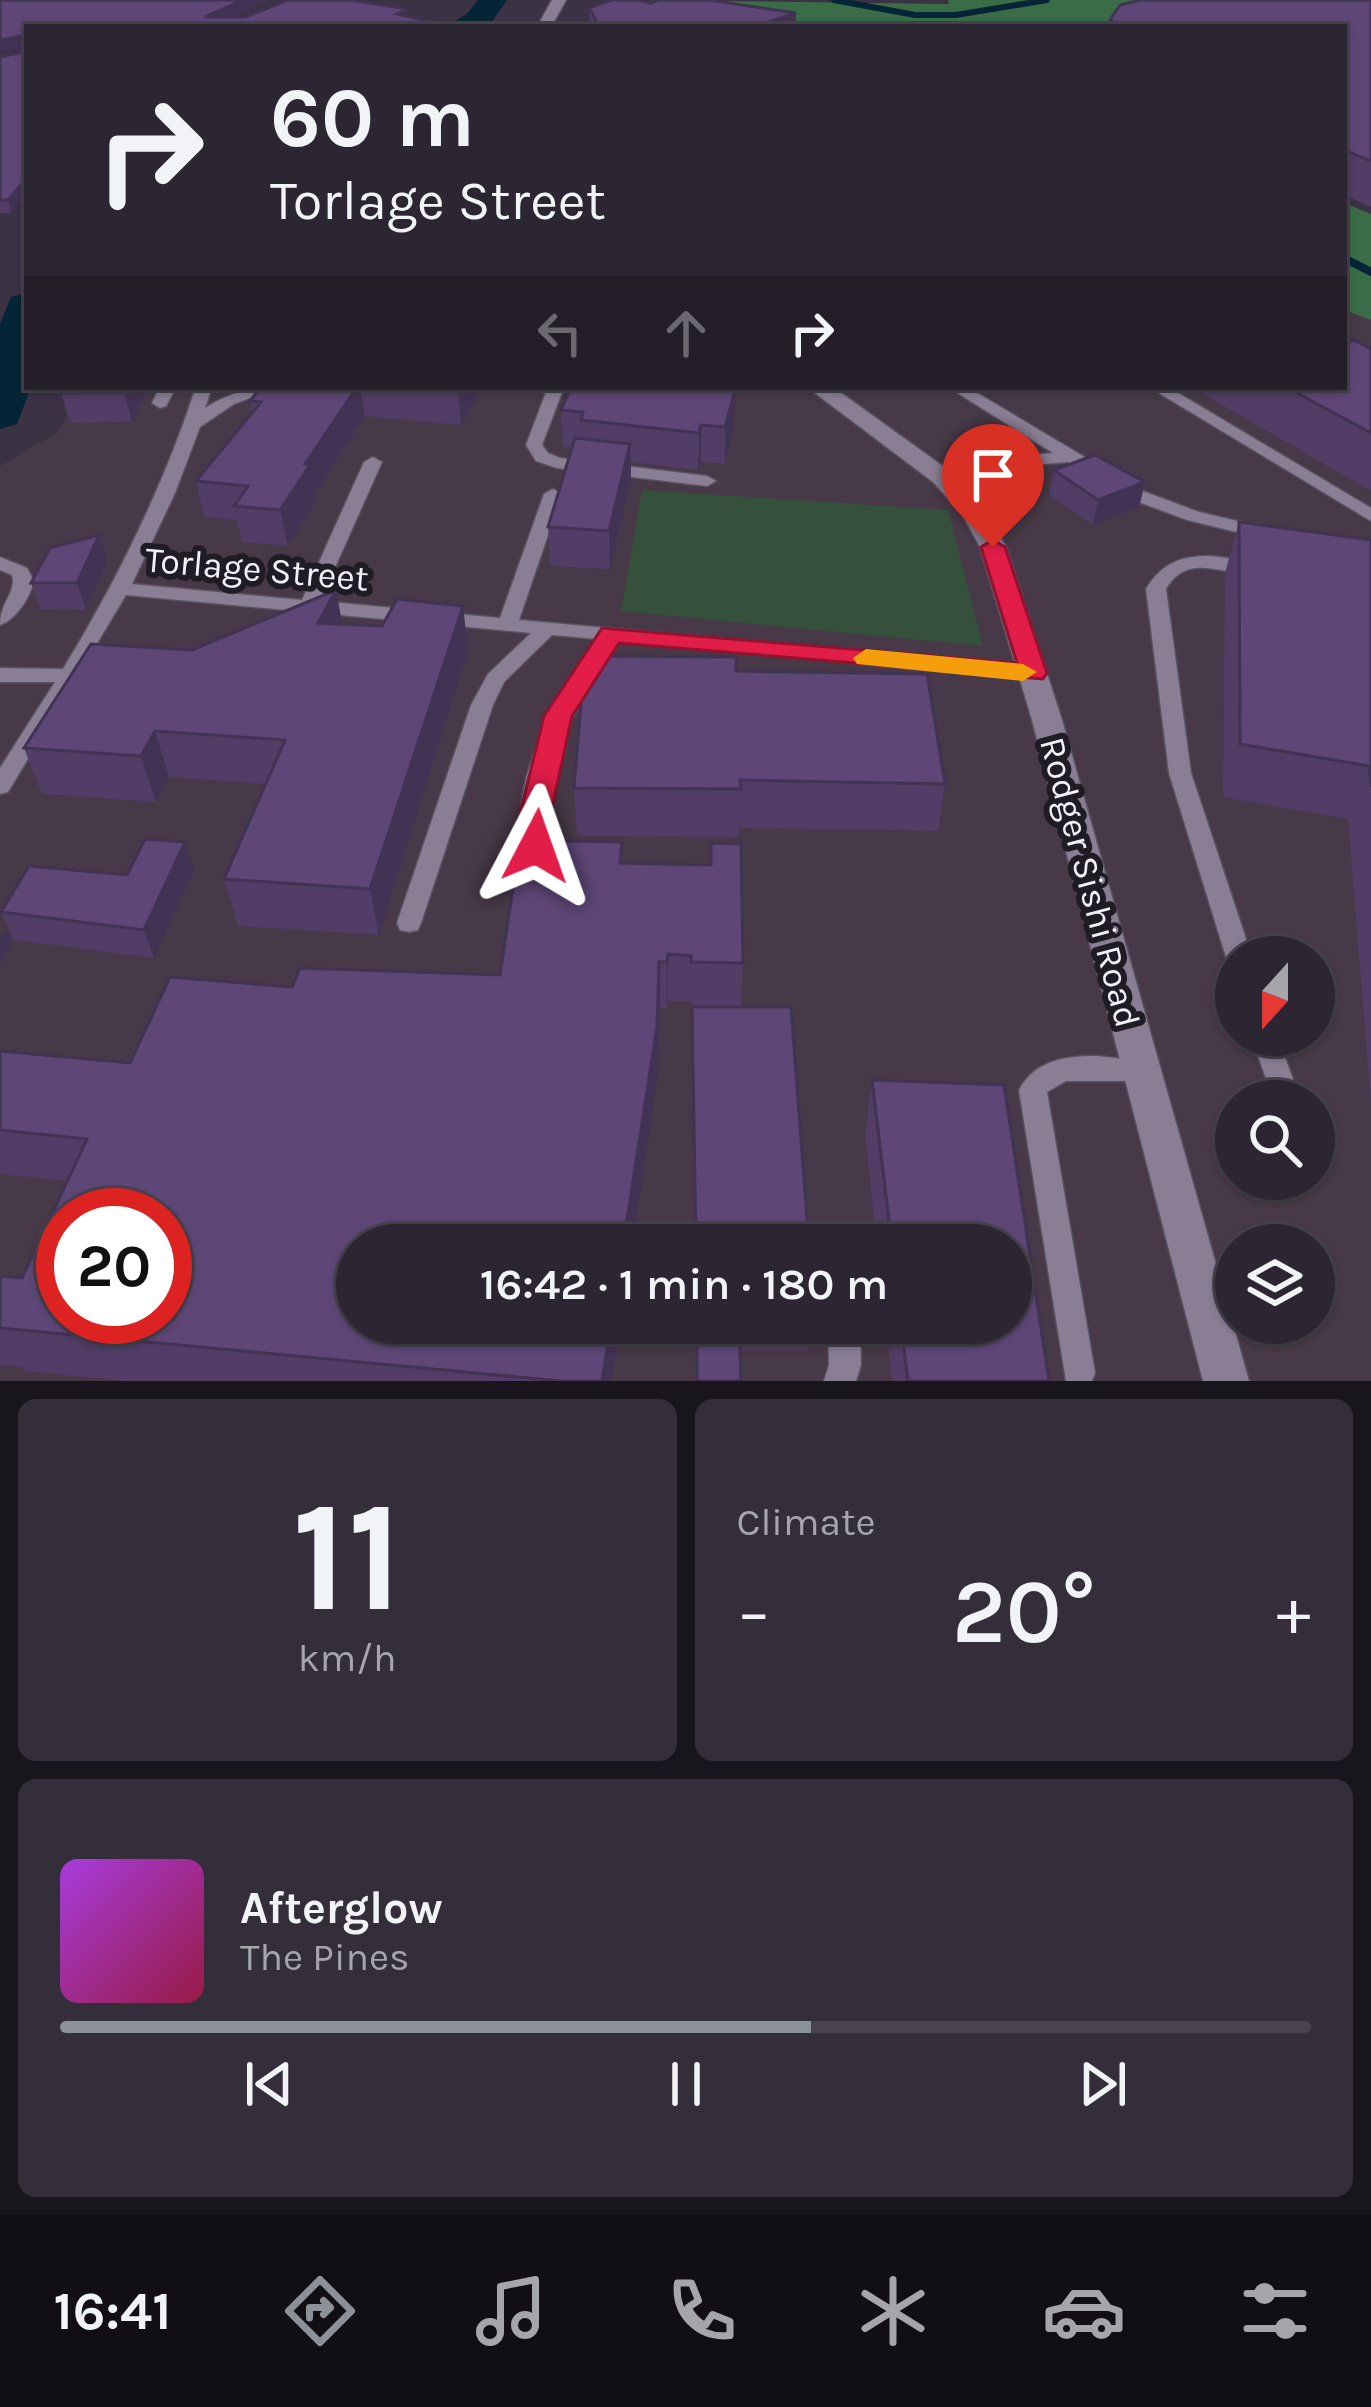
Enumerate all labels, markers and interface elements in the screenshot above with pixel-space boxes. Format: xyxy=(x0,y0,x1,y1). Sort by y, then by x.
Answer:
text: 60 m xyxy=(270,69,475,167)
icon: right xyxy=(72,72,228,228)
text: Torlage Street xyxy=(270,169,606,233)
icon: left xyxy=(527,300,593,366)
icon: ahead xyxy=(653,300,719,366)
icon: right xyxy=(779,300,845,366)
pin xyxy=(942,424,1044,547)
icon: arrive xyxy=(960,442,1026,508)
street label: Torlage Street xyxy=(144,538,370,600)
street label: Rodger Sishi Road xyxy=(1031,733,1149,1032)
position arrow xyxy=(473,783,599,909)
north arrow xyxy=(1215,936,1335,1056)
map controls xyxy=(1215,936,1335,1344)
button: search xyxy=(1215,1080,1335,1200)
speed limit sign: 20 xyxy=(36,1188,192,1344)
button: layers xyxy=(1215,1224,1335,1344)
text: 16:42 · 1 min · 180 m xyxy=(480,1258,888,1310)
text: 11 xyxy=(292,1466,403,1648)
text: Climate xyxy=(737,1499,876,1545)
text: 20° xyxy=(952,1559,1096,1665)
text: − xyxy=(737,1573,771,1651)
text: + xyxy=(1276,1573,1311,1651)
text: km/h xyxy=(298,1635,397,1681)
text: Afterglow xyxy=(240,1882,443,1934)
text: The Pines xyxy=(240,1934,410,1980)
icon: previous xyxy=(236,2051,302,2117)
icon: pause xyxy=(653,2051,719,2117)
icon: next xyxy=(1070,2051,1136,2117)
icon: directions xyxy=(278,2269,362,2353)
icon: music xyxy=(469,2269,553,2353)
icon: phone xyxy=(660,2269,744,2353)
icon: climate xyxy=(851,2269,935,2353)
icon: car xyxy=(1042,2269,1126,2353)
icon: filters xyxy=(1233,2269,1317,2353)
text: 16:41 xyxy=(54,2279,171,2343)

